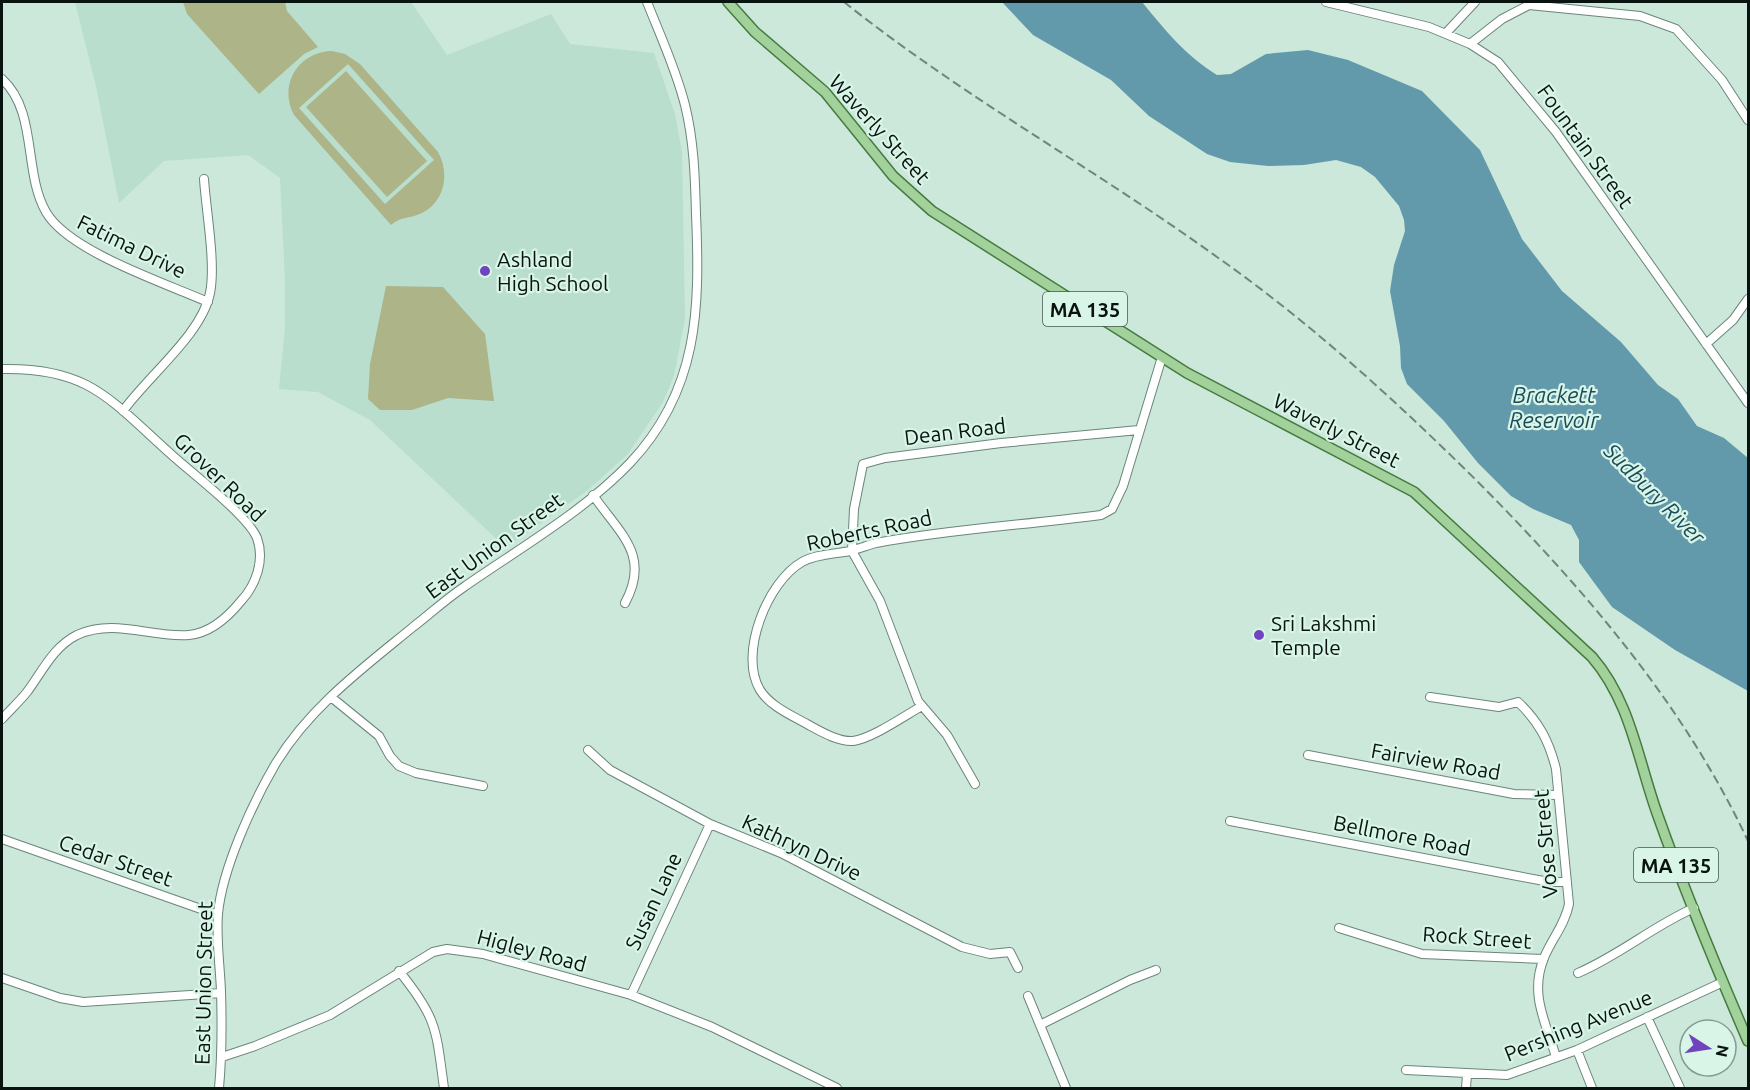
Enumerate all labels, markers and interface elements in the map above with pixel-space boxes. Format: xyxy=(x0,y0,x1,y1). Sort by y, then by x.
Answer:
street label: Waverly Street xyxy=(825,69,935,189)
street label: Fountain Street xyxy=(1533,80,1639,212)
street label: Fatima Drive xyxy=(74,209,190,283)
place label: Ashland High School xyxy=(497,247,608,295)
marker: Ashland High School xyxy=(478,264,492,278)
road number: MA 135 xyxy=(1043,292,1127,326)
water label: Brackett Reservoir xyxy=(1509,382,1599,432)
street label: Waverly Street xyxy=(1270,388,1404,472)
street label: Dean Road xyxy=(903,413,1007,449)
street label: Grover Road xyxy=(170,428,270,526)
water label: Sudbury River xyxy=(1599,437,1711,549)
street label: East Union Street xyxy=(421,487,567,603)
street label: Roberts Road xyxy=(804,505,934,555)
place label: Sri Lakshmi Temple xyxy=(1271,611,1376,659)
marker: Sri Lakshmi Temple xyxy=(1252,628,1266,642)
street label: Fairview Road xyxy=(1369,738,1503,784)
street label: Vose Street xyxy=(1528,789,1562,899)
street label: Kathryn Drive xyxy=(739,809,865,885)
street label: Bellmore Road xyxy=(1331,810,1473,860)
street label: Cedar Street xyxy=(56,829,176,891)
street label: Susan Lane xyxy=(620,848,686,954)
road number: MA 135 xyxy=(1634,848,1718,882)
street label: East Union Street xyxy=(190,901,216,1065)
street label: Rock Street xyxy=(1422,921,1532,953)
street label: Higley Road xyxy=(475,924,589,976)
street label: Pershing Avenue xyxy=(1500,984,1656,1066)
north arrow xyxy=(1678,1018,1738,1078)
text: N xyxy=(1713,1043,1733,1059)

